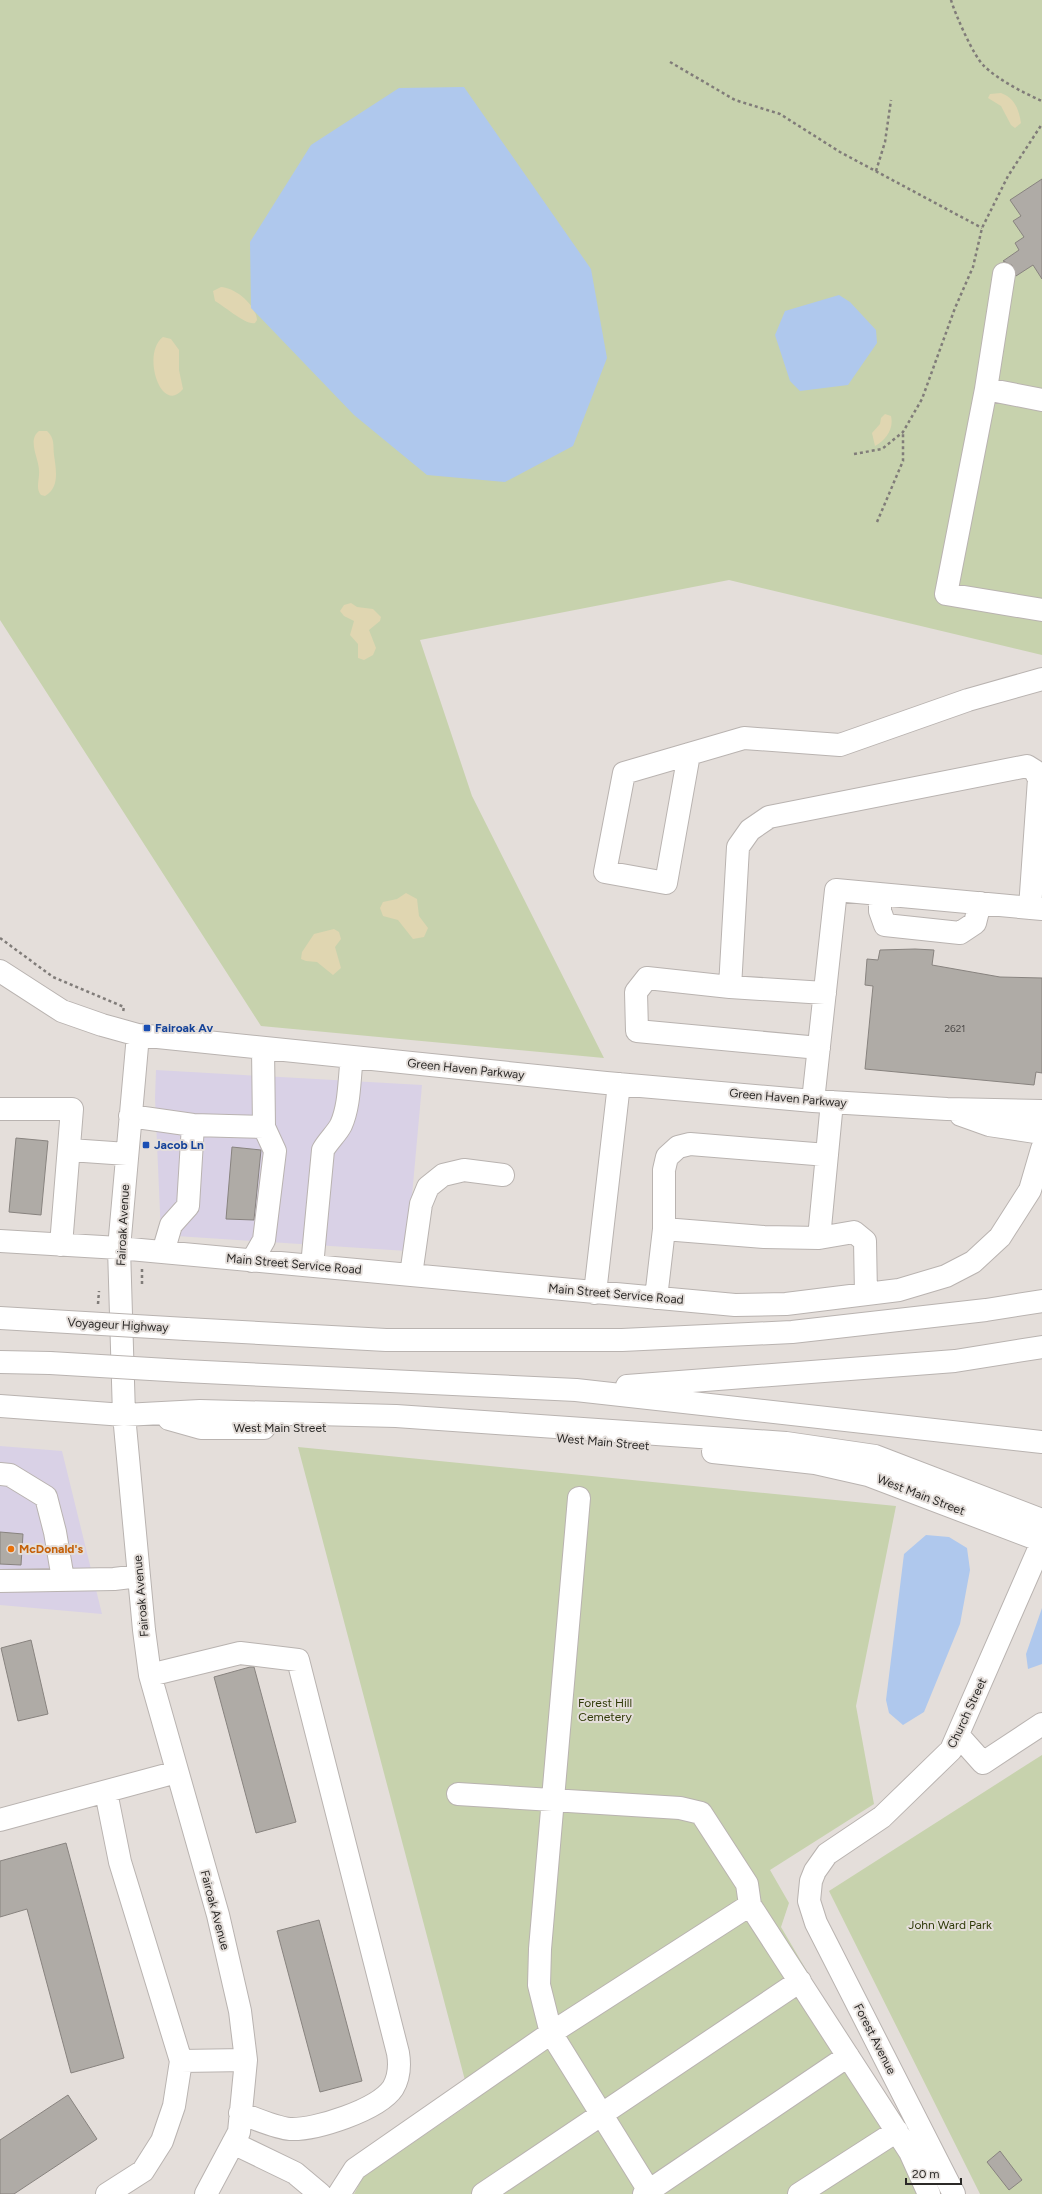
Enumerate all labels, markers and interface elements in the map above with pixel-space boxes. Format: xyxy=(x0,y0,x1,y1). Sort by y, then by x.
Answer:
place label: Fairoak Av xyxy=(155,1021,213,1035)
house number: 2621 xyxy=(945,1022,965,1035)
marker: Fairoak Av xyxy=(142,1023,152,1033)
street label: Green Haven Parkway xyxy=(407,1056,526,1082)
street label: Green Haven Parkway xyxy=(729,1086,848,1110)
place label: Jacob Ln xyxy=(154,1138,204,1152)
marker: Jacob Ln xyxy=(141,1140,151,1150)
street label: Fairoak Avenue xyxy=(114,1183,132,1266)
street label: Main Street Service Road xyxy=(226,1251,362,1277)
street label: Main Street Service Road xyxy=(548,1281,684,1307)
street label: Voyageur Highway xyxy=(67,1315,170,1335)
street label: West Main Street xyxy=(234,1421,327,1435)
street label: West Main Street xyxy=(556,1431,650,1453)
street label: West Main Street xyxy=(875,1472,967,1518)
place label: McDonald's xyxy=(19,1542,83,1556)
marker: McDonald's xyxy=(6,1544,16,1554)
street label: Fairoak Avenue xyxy=(130,1554,152,1637)
street label: Church Street xyxy=(945,1675,990,1750)
park label: Forest Hill Cemetery xyxy=(578,1696,632,1724)
street label: Fairoak Avenue xyxy=(198,1869,232,1952)
park label: John Ward Park xyxy=(908,1918,992,1932)
street label: Forest Avenue xyxy=(851,2001,899,2077)
scale bar xyxy=(906,2160,961,2186)
text: 20 m xyxy=(912,2167,940,2181)

